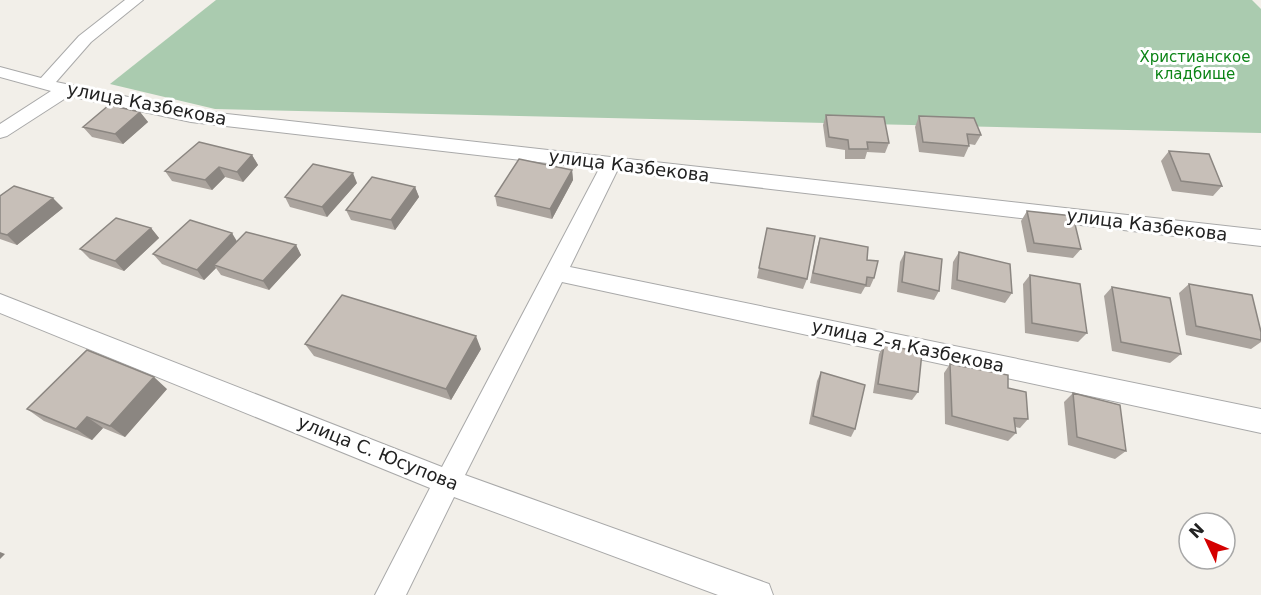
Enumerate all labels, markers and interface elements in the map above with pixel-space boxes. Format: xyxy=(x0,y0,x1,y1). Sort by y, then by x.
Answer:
park label: Христианское кладбище xyxy=(1140,48,1251,83)
street label: улица Казбекова xyxy=(66,78,229,129)
street label: улица Казбекова xyxy=(547,145,711,186)
street label: улица Казбекова xyxy=(1065,204,1229,245)
street label: улица 2-я Казбекова xyxy=(810,315,1006,376)
street label: улица С. Юсупова xyxy=(295,411,462,494)
north arrow xyxy=(1177,511,1237,571)
text: N xyxy=(1185,520,1208,542)

